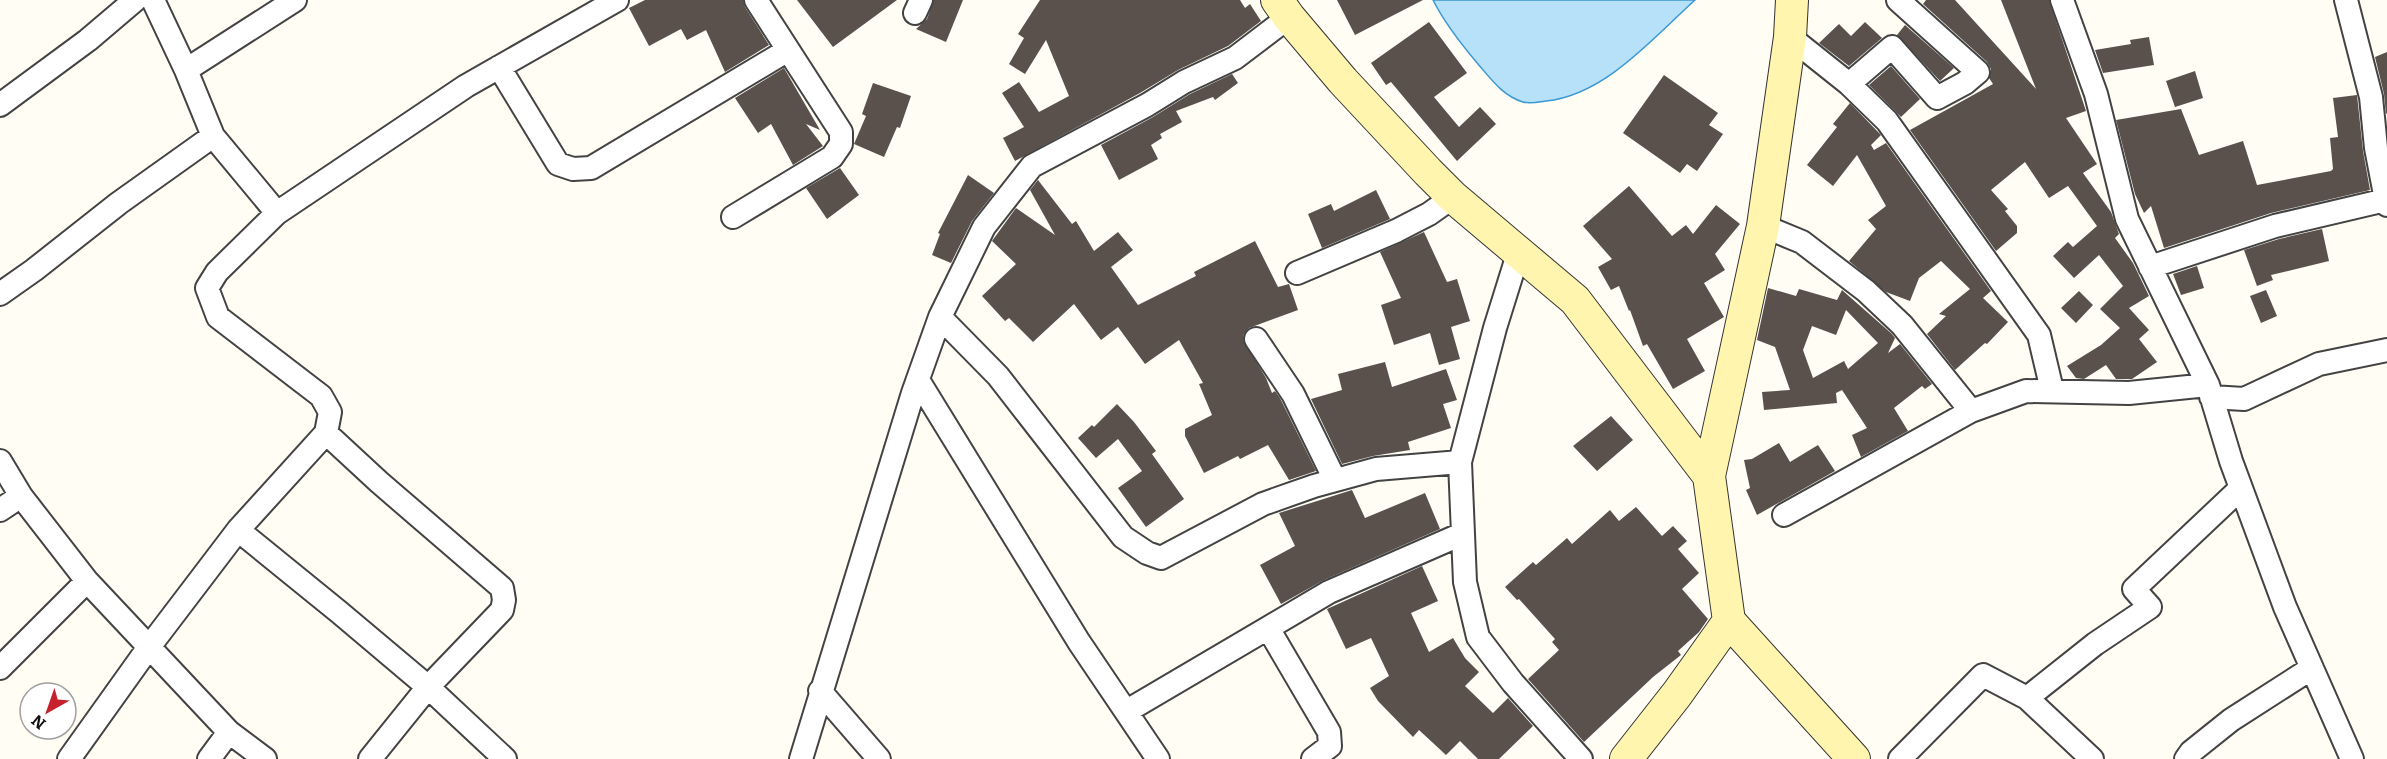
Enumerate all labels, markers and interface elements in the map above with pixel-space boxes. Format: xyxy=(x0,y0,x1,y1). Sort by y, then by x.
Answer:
north arrow xyxy=(18,681,78,741)
text: N xyxy=(28,711,50,733)

